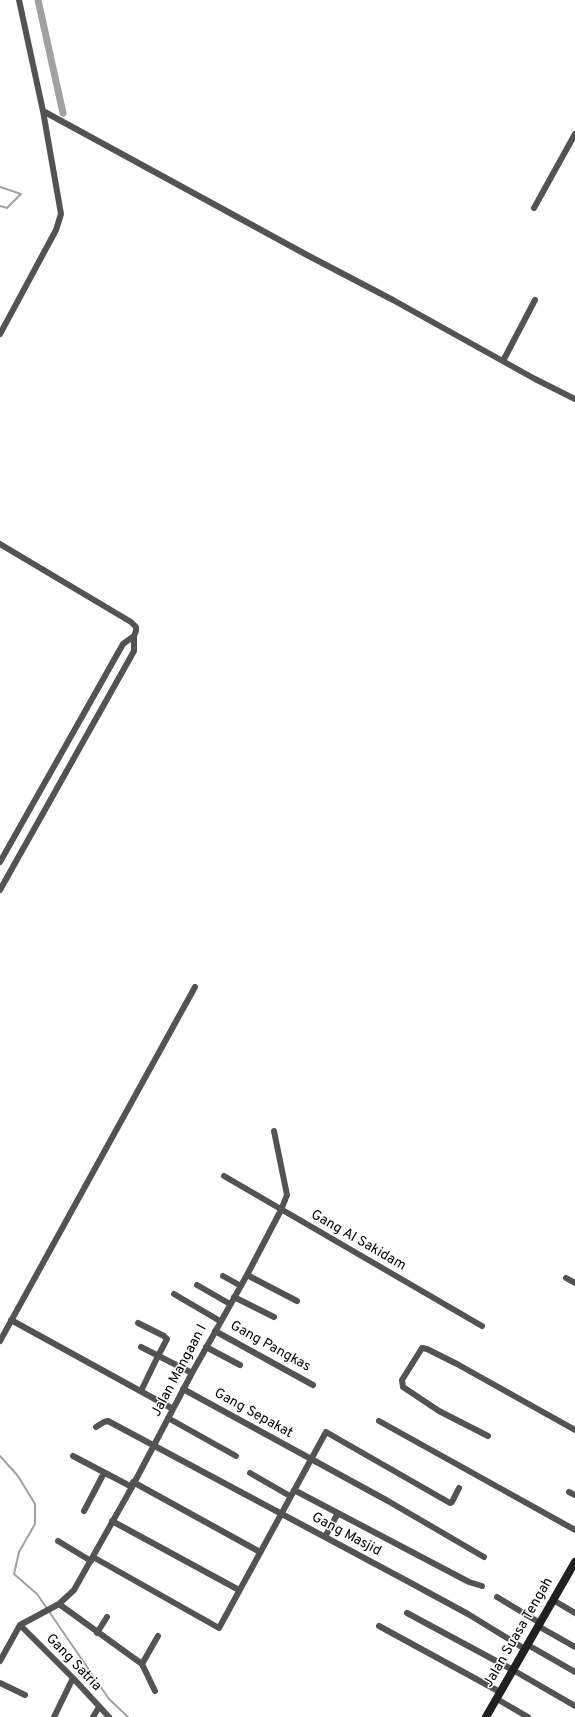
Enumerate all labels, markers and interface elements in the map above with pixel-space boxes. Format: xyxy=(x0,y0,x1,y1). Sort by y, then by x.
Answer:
street label: Gang Al Sakidam xyxy=(308,1207,408,1275)
street label: Gang Pangkas xyxy=(227,1318,313,1376)
street label: Jalan Mangaan I xyxy=(149,1322,211,1420)
street label: Gang Sepakat xyxy=(211,1386,295,1442)
street label: Gang Masjid xyxy=(308,1510,384,1560)
street label: Jalan Suasa Tengah xyxy=(481,1575,557,1691)
street label: Gang Satria xyxy=(42,1631,104,1695)

